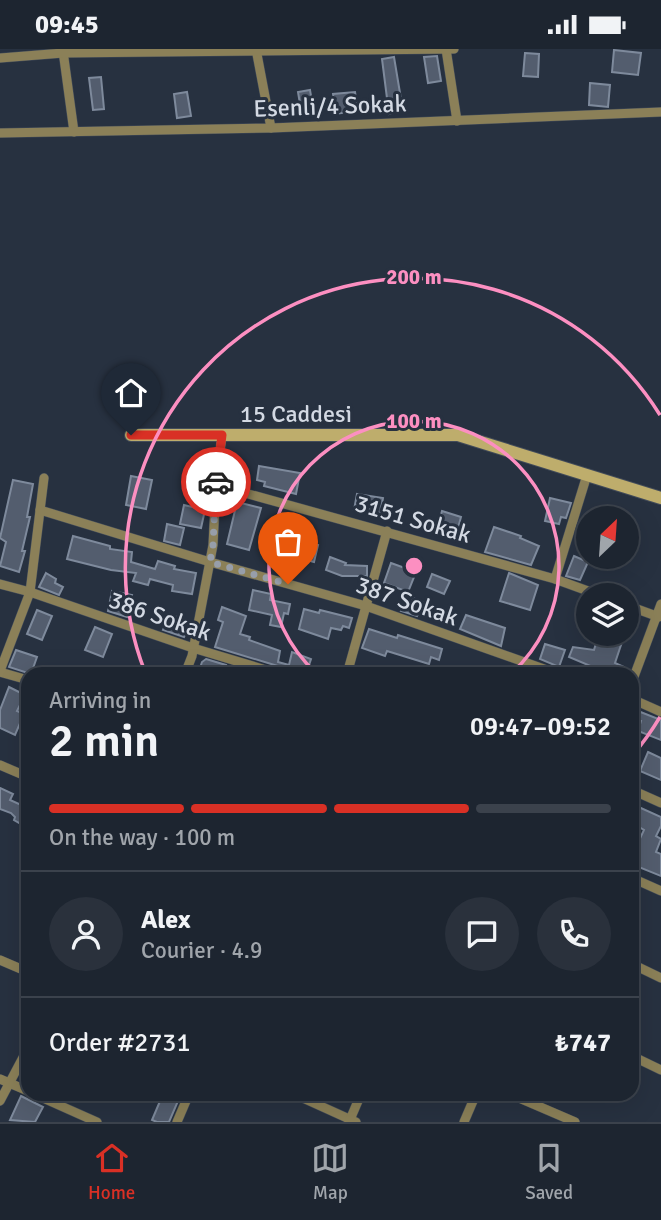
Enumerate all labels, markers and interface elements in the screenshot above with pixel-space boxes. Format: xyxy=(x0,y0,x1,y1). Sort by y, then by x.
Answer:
text: 09:45 xyxy=(35,9,99,41)
street label: Esenli/4 Sokak xyxy=(253,88,407,124)
text: 200 m xyxy=(386,264,442,290)
pin xyxy=(101,363,161,435)
icon: home xyxy=(112,374,150,412)
street label: 15 Caddesi xyxy=(240,399,352,429)
text: 100 m xyxy=(386,408,442,434)
courier xyxy=(181,447,251,517)
icon: car xyxy=(197,463,235,501)
street label: 3151 Sokak xyxy=(352,488,474,550)
north arrow xyxy=(576,506,639,569)
map controls xyxy=(576,506,639,646)
pin xyxy=(258,512,318,584)
icon: bag xyxy=(269,523,307,561)
centre of rings xyxy=(402,554,426,578)
street label: 387 Sokak xyxy=(352,570,462,632)
button: layers xyxy=(576,583,639,646)
street label: 386 Sokak xyxy=(105,585,215,647)
text: Arriving in xyxy=(49,686,151,715)
text: 09:47–09:52 xyxy=(470,711,611,743)
text: 2 min xyxy=(49,713,159,769)
text: On the way · 100 m xyxy=(49,823,235,852)
button: person xyxy=(49,897,123,971)
button: chat xyxy=(445,897,519,971)
button: phone xyxy=(537,897,611,971)
text: Alex xyxy=(141,904,191,936)
text: Courier · 4.9 xyxy=(141,936,262,965)
text: Order #2731 xyxy=(49,1027,190,1059)
text: ₺747 xyxy=(555,1027,611,1059)
tab: Home xyxy=(88,1139,135,1205)
tab: Map xyxy=(311,1139,349,1205)
tab: Saved xyxy=(525,1139,573,1205)

